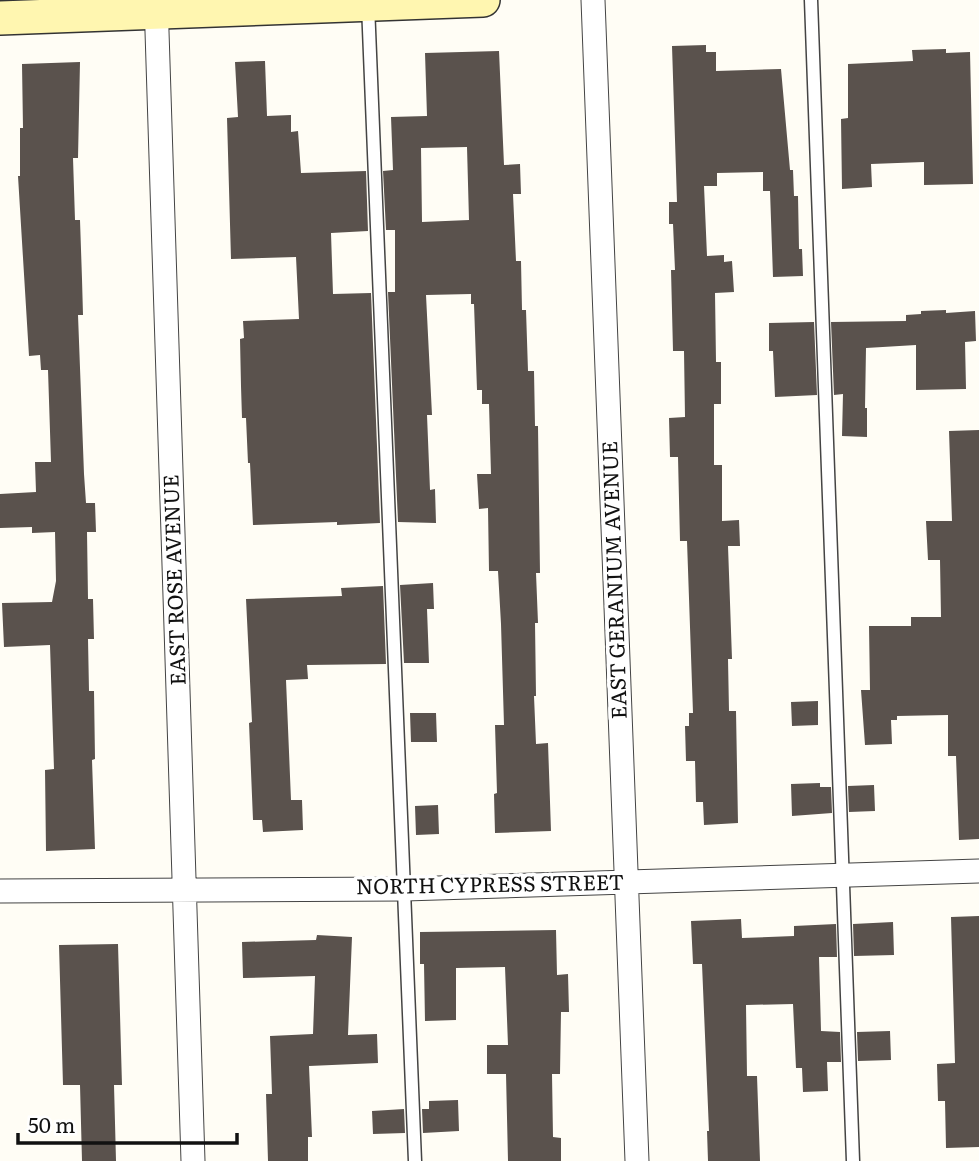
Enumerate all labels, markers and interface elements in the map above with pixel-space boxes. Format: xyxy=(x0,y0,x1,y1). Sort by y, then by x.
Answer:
street label: EAST GERANIUM AVENUE xyxy=(592,440,633,720)
street label: EAST ROSE AVENUE xyxy=(153,474,192,686)
street label: NORTH CYPRESS STREET xyxy=(355,865,624,900)
scale bar xyxy=(18,1102,236,1146)
text: 50 m xyxy=(28,1108,75,1139)

